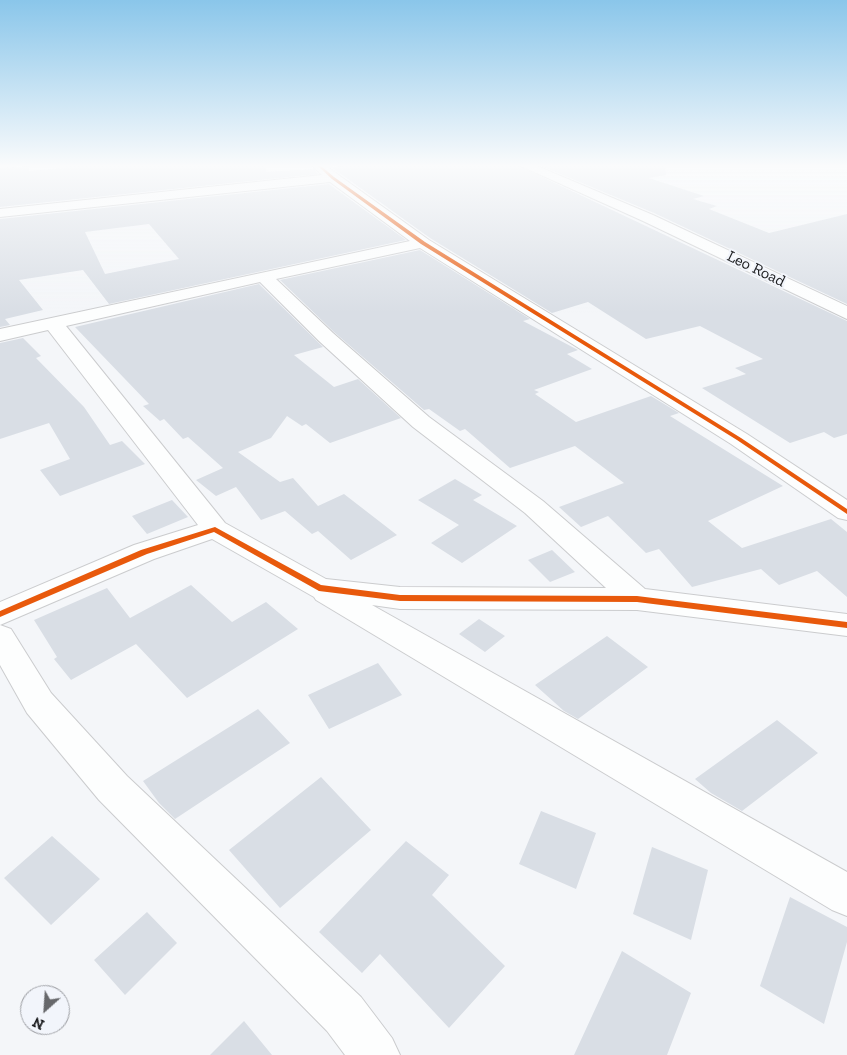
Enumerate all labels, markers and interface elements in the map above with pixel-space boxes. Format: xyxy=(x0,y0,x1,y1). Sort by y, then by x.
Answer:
street label: Leo Road xyxy=(724,247,788,291)
north arrow xyxy=(20,985,70,1035)
text: N xyxy=(30,1013,47,1033)

